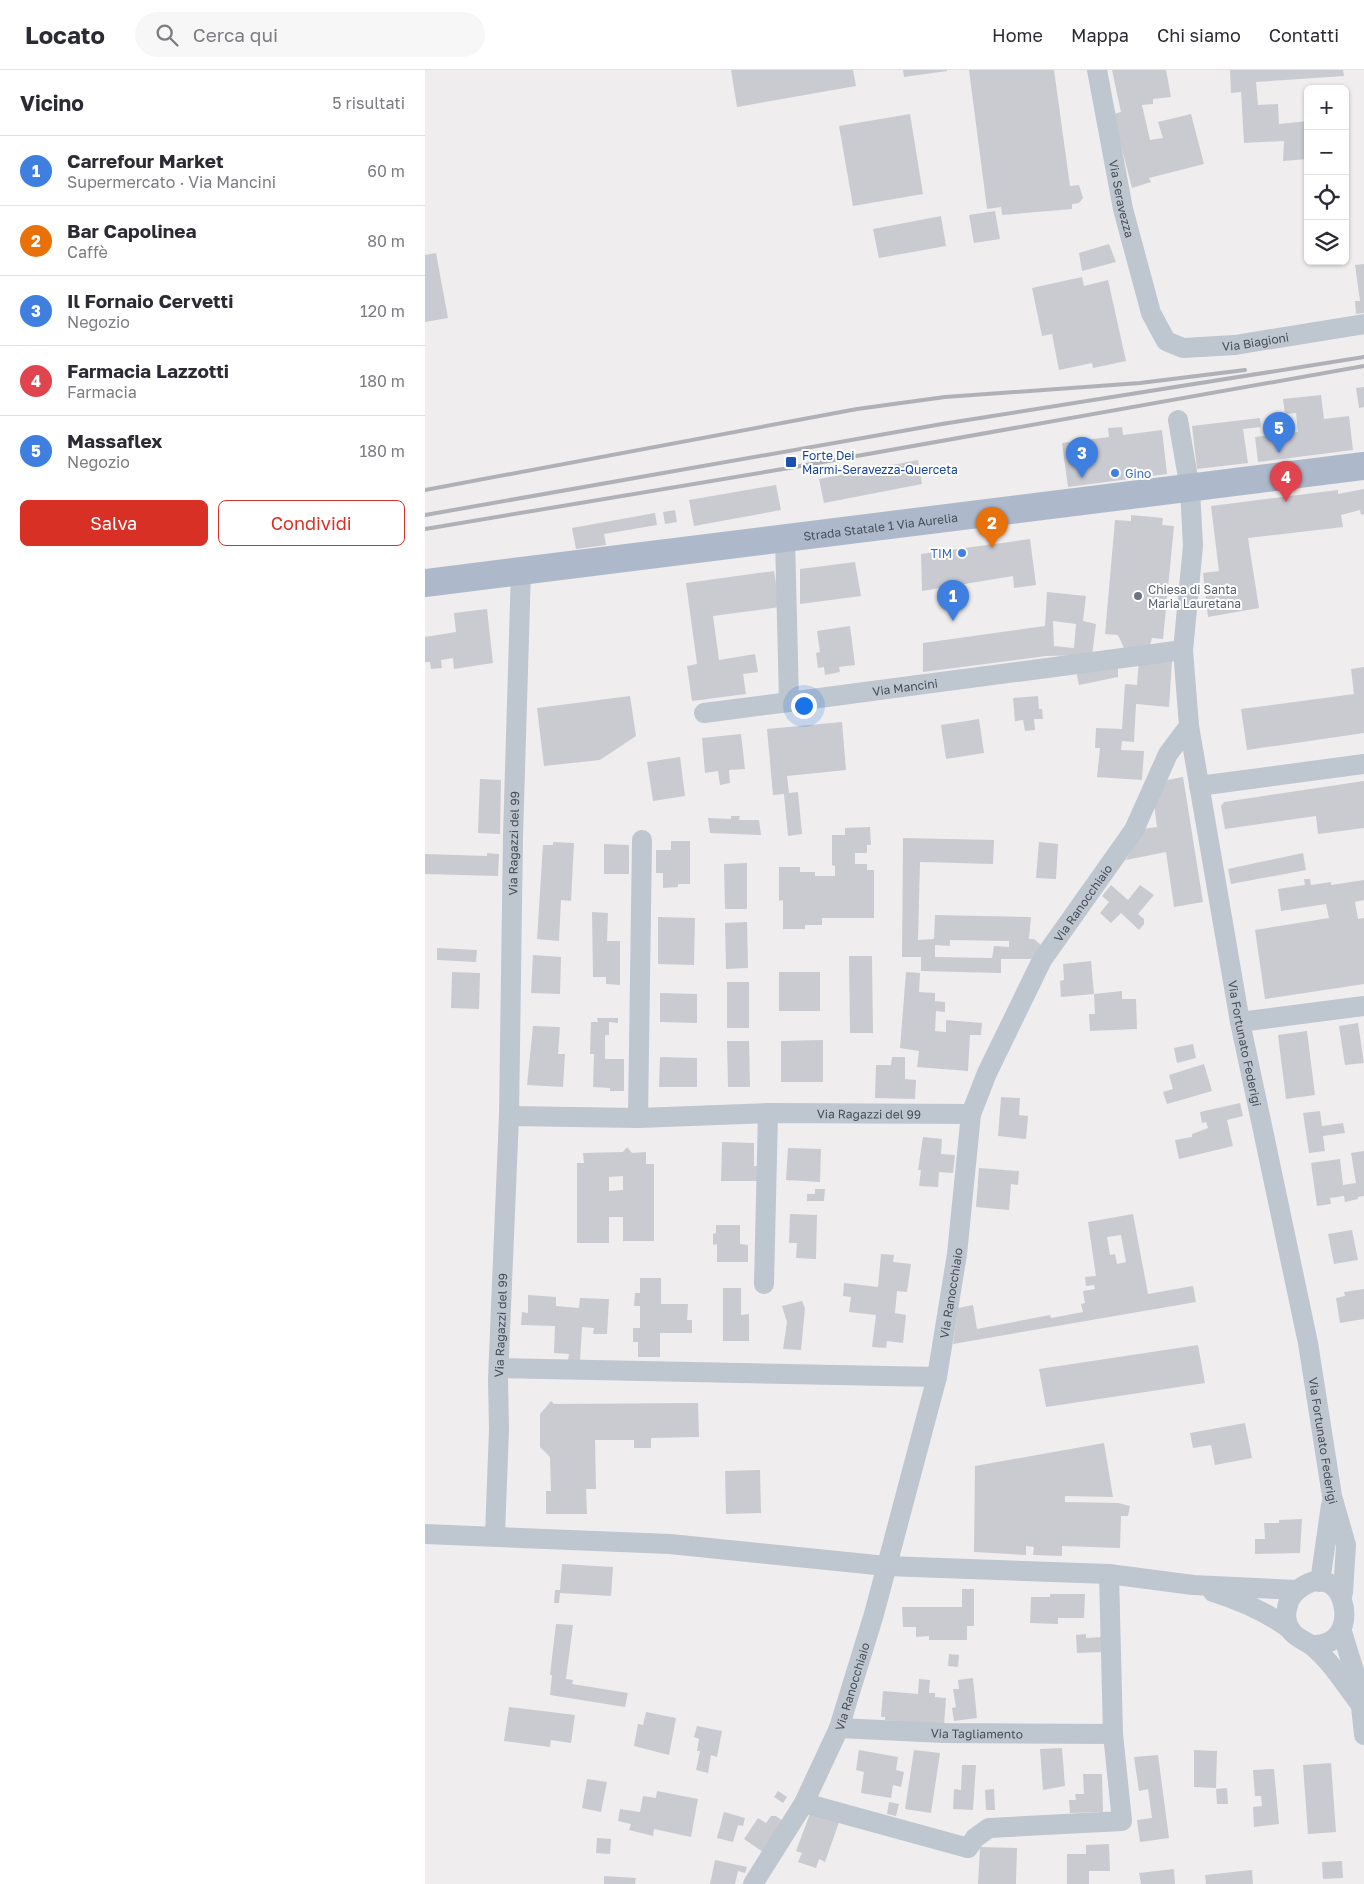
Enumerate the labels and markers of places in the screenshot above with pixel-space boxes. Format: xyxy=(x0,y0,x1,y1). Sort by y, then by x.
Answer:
pin: 5 xyxy=(1263,412,1295,453)
pin: 3 xyxy=(1066,437,1098,478)
place label: Forte Dei Marmi-Seravezza-Querceta xyxy=(802,448,958,477)
marker: Forte Dei Marmi-Seravezza-Querceta xyxy=(784,455,798,469)
pin: 4 xyxy=(1270,461,1302,502)
place label: Gino xyxy=(1125,466,1151,481)
marker: Gino xyxy=(1109,467,1121,479)
pin: 2 xyxy=(976,507,1008,548)
place label: TIM xyxy=(930,546,952,561)
marker: TIM xyxy=(956,547,968,559)
pin: 1 xyxy=(937,580,969,621)
place label: Chiesa di Santa Maria Lauretana xyxy=(1148,582,1241,611)
marker: Chiesa di Santa Maria Lauretana xyxy=(1132,590,1144,602)

